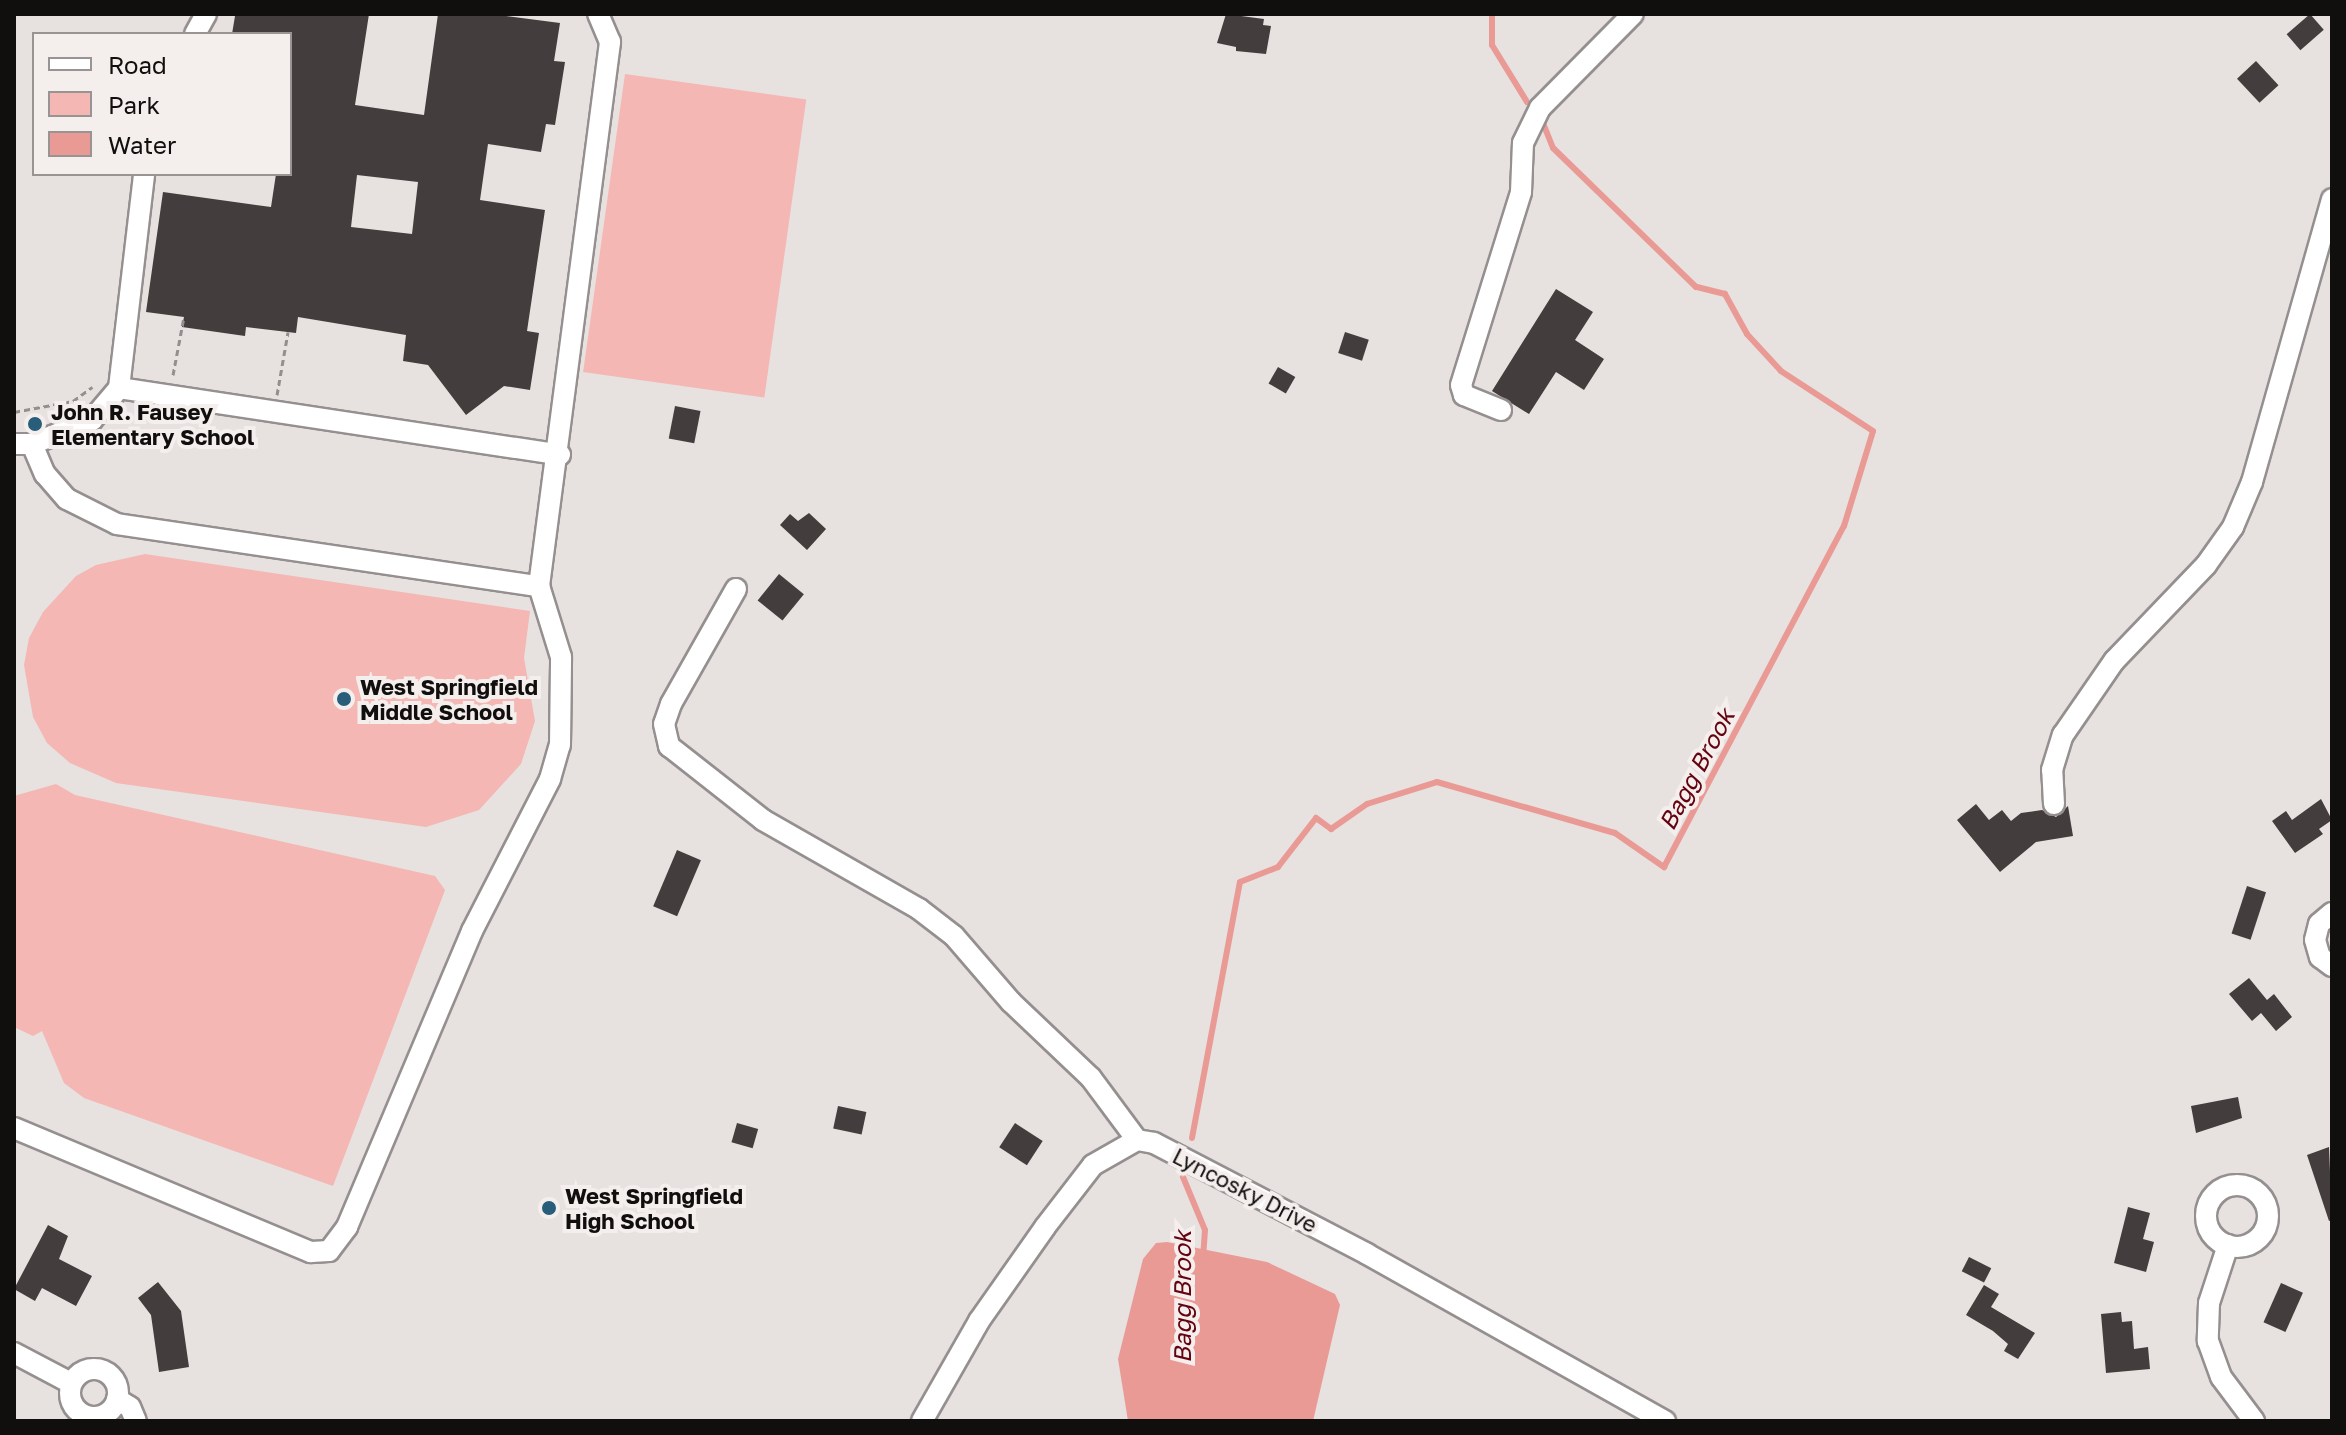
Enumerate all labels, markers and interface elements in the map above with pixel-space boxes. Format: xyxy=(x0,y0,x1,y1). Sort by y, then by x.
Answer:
legend xyxy=(32,32,292,176)
text: Road xyxy=(108,50,167,79)
text: Park xyxy=(108,90,160,119)
text: Water xyxy=(108,130,176,159)
place label: John R. Fausey Elementary School xyxy=(51,398,254,450)
marker: John R. Fausey Elementary School xyxy=(26,415,44,433)
place label: West Springfield Middle School xyxy=(360,673,538,724)
marker: West Springfield Middle School xyxy=(335,690,353,708)
water label: Bagg Brook xyxy=(1652,704,1740,834)
street label: Lyncosky Drive xyxy=(1168,1142,1322,1238)
place label: West Springfield High School xyxy=(565,1182,743,1234)
marker: West Springfield High School xyxy=(540,1199,558,1217)
water label: Bagg Brook xyxy=(1168,1231,1196,1363)

